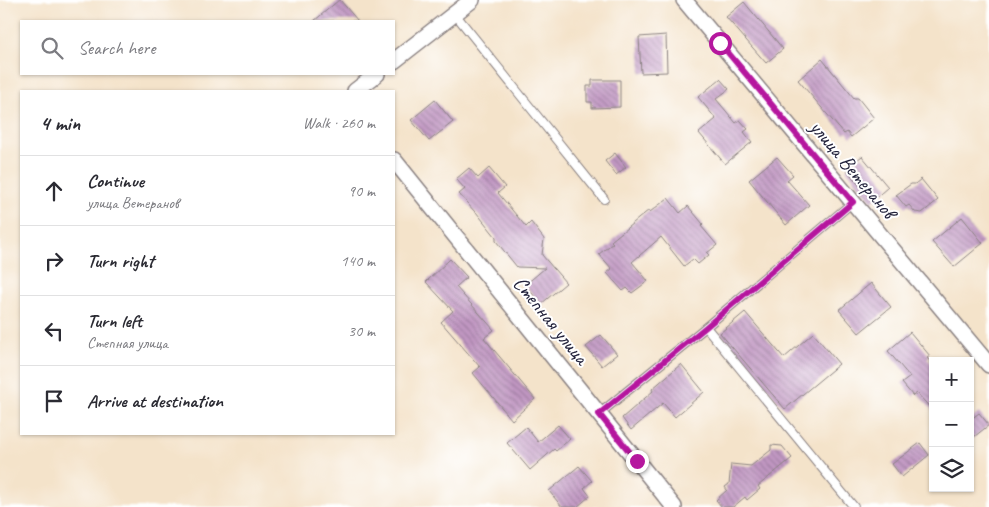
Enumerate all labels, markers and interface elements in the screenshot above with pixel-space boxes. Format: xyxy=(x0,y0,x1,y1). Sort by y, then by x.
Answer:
search box xyxy=(20,20,395,75)
route start xyxy=(709,32,732,55)
icon: search xyxy=(38,34,66,62)
text: Search here xyxy=(78,36,155,60)
text: 4 min xyxy=(40,110,80,136)
text: Walk · 260 m xyxy=(303,113,375,133)
street label: улица Ветеранов xyxy=(803,113,905,227)
text: Continue xyxy=(87,169,144,193)
icon: ahead xyxy=(40,177,68,205)
text: 90 m xyxy=(348,181,375,201)
text: улица Ветеранов xyxy=(87,193,179,213)
icon: right xyxy=(40,247,68,275)
text: Turn right xyxy=(87,249,154,273)
text: 140 m xyxy=(341,251,375,271)
street label: Степная улица xyxy=(508,271,596,371)
text: Turn left xyxy=(87,309,142,333)
icon: left xyxy=(40,317,68,345)
text: 30 m xyxy=(348,321,375,341)
text: Степная улица xyxy=(87,333,168,353)
map controls xyxy=(929,357,974,492)
button: + xyxy=(929,357,974,402)
icon: arrive xyxy=(40,387,68,415)
text: Arrive at destination xyxy=(87,389,223,413)
button: − xyxy=(929,402,974,447)
button: layers xyxy=(929,447,974,492)
route end xyxy=(626,450,649,473)

